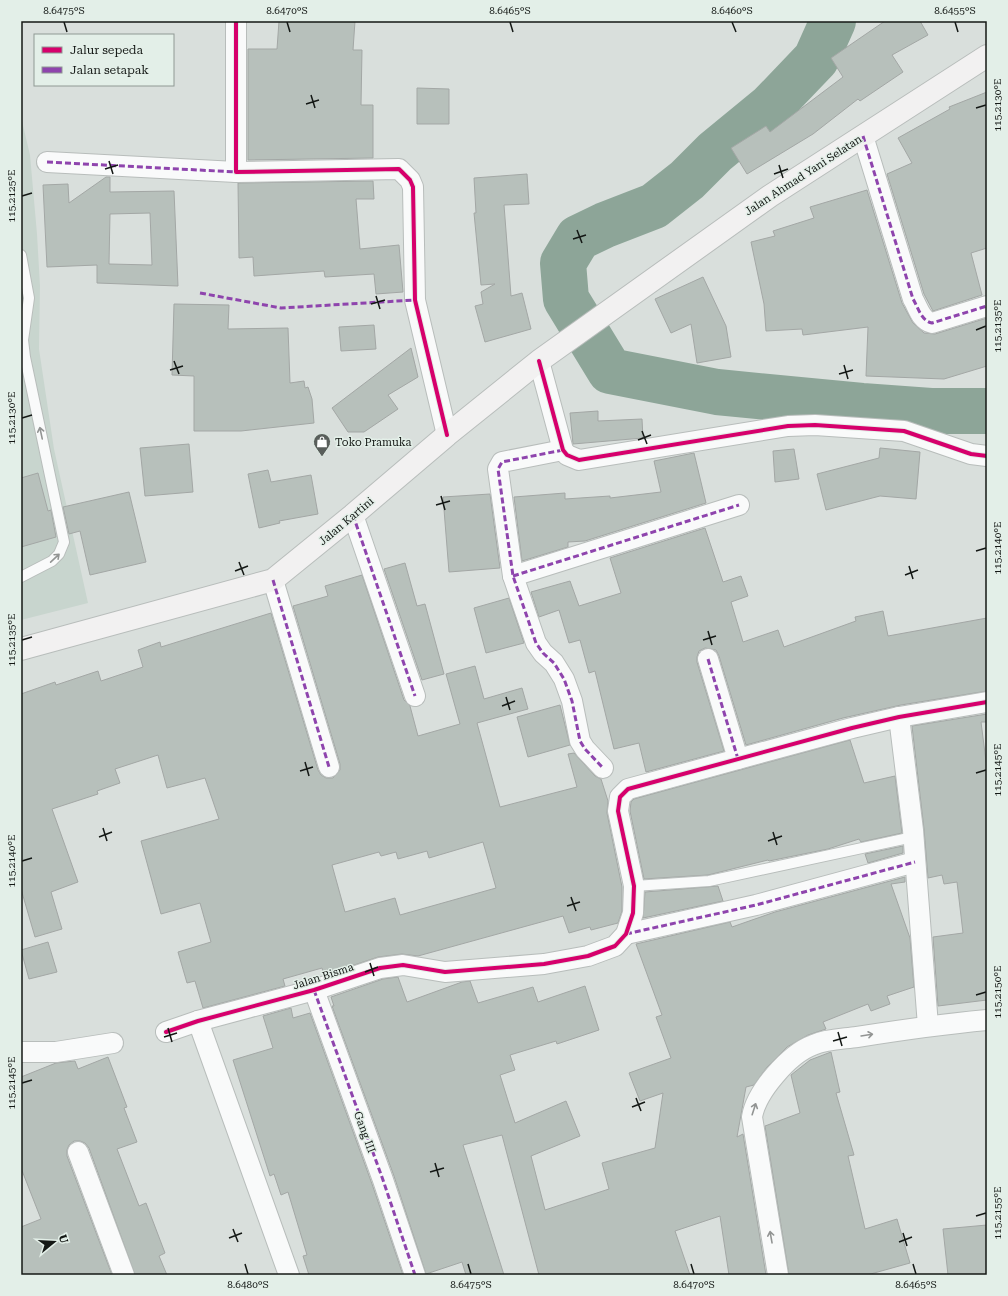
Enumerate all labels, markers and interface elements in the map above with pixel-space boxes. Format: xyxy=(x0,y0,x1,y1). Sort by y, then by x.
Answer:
text: 8.6475°S xyxy=(43,5,85,16)
text: 8.6470°S xyxy=(266,5,308,16)
text: 8.6465°S xyxy=(489,5,531,16)
text: 8.6460°S xyxy=(711,5,753,16)
text: 8.6455°S xyxy=(934,5,976,16)
legend xyxy=(34,34,174,86)
text: Jalur sepeda xyxy=(70,43,144,57)
text: Jalan setapak xyxy=(70,63,149,77)
text: 115.2130°E xyxy=(992,78,1003,132)
street label: Jalan Ahmad Yani Selatan xyxy=(742,133,864,218)
text: 115.2125°E xyxy=(6,169,17,223)
text: 115.2135°E xyxy=(992,299,1003,353)
text: 115.2130°E xyxy=(6,391,17,445)
one-way arrow xyxy=(36,427,44,440)
shop icon: Toko Pramuka xyxy=(312,432,332,457)
place label: Toko Pramuka xyxy=(335,436,411,449)
street label: Jalan Kartini xyxy=(316,494,377,548)
text: 115.2140°E xyxy=(992,521,1003,575)
one-way arrow xyxy=(50,553,60,562)
text: 115.2135°E xyxy=(6,613,17,667)
text: 115.2145°E xyxy=(992,743,1003,797)
text: 115.2140°E xyxy=(6,834,17,888)
street label: Jalan Bisma xyxy=(291,961,355,992)
text: 115.2150°E xyxy=(992,965,1003,1019)
one-way arrow xyxy=(860,1031,873,1039)
text: 115.2145°E xyxy=(6,1056,17,1110)
one-way arrow xyxy=(751,1102,758,1115)
street label: Gang III xyxy=(351,1110,378,1155)
text: 115.2155°E xyxy=(992,1186,1003,1240)
north arrow xyxy=(34,1222,74,1262)
one-way arrow xyxy=(767,1230,775,1243)
text: U xyxy=(56,1233,71,1246)
text: 8.6480°S xyxy=(227,1279,269,1290)
text: 8.6475°S xyxy=(450,1279,492,1290)
text: 8.6470°S xyxy=(673,1279,715,1290)
text: 8.6465°S xyxy=(895,1279,937,1290)

